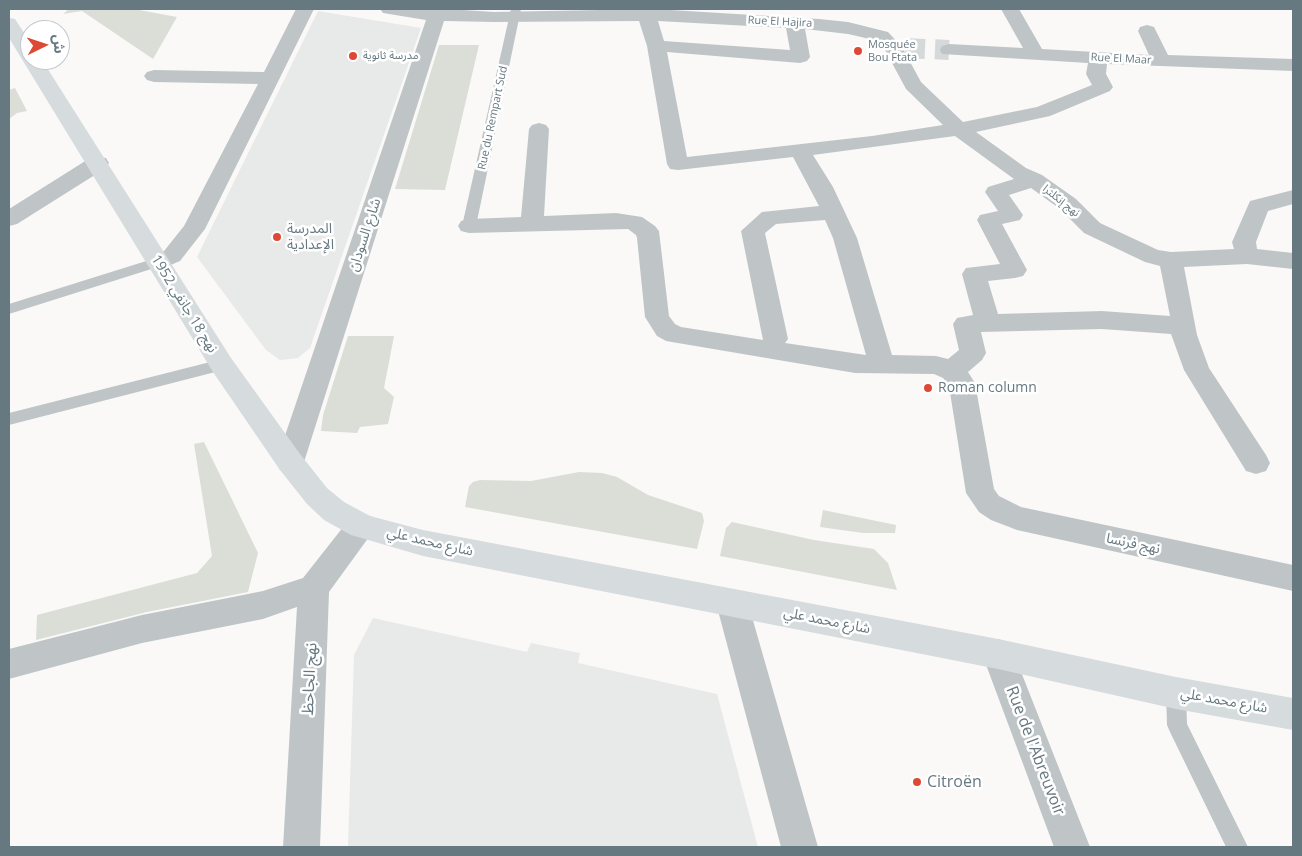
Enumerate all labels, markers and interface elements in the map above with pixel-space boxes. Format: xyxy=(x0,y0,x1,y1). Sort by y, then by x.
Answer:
street label: Rue El Hajira xyxy=(747,14,813,30)
north arrow xyxy=(20,20,70,70)
text: ش xyxy=(49,34,70,54)
place label: Mosquée Bou Ftata xyxy=(868,38,917,64)
marker: Mosquée Bou Ftata xyxy=(852,45,864,57)
place label: مدرسة ثانوية xyxy=(363,49,418,63)
marker: مدرسة ثانوية xyxy=(347,50,359,62)
street label: Rue El Maar xyxy=(1090,51,1152,67)
street label: Rue du Rempart Sud xyxy=(476,65,510,171)
street label: نهج إنكلترا xyxy=(1040,182,1082,220)
street label: شارع السودان xyxy=(345,196,385,274)
place label: المدرسة الإعدادية xyxy=(287,221,334,253)
marker: المدرسة الإعدادية xyxy=(271,231,283,243)
street label: نهج 18 جانفي 1952 xyxy=(147,252,221,356)
place label: Roman column xyxy=(938,380,1037,396)
marker: Roman column xyxy=(922,382,934,394)
street label: شارع محمد علي xyxy=(385,524,475,560)
street label: نهج فرنسا xyxy=(1104,530,1162,558)
street label: شارع محمد علي xyxy=(782,604,872,638)
street label: نهج الجاحظ xyxy=(299,642,321,716)
street label: Rue de l'Abreuvoir xyxy=(1002,684,1068,818)
street label: شارع محمد علي xyxy=(1179,685,1269,717)
place label: Citroën xyxy=(927,772,982,792)
marker: Citroën xyxy=(911,776,923,788)

